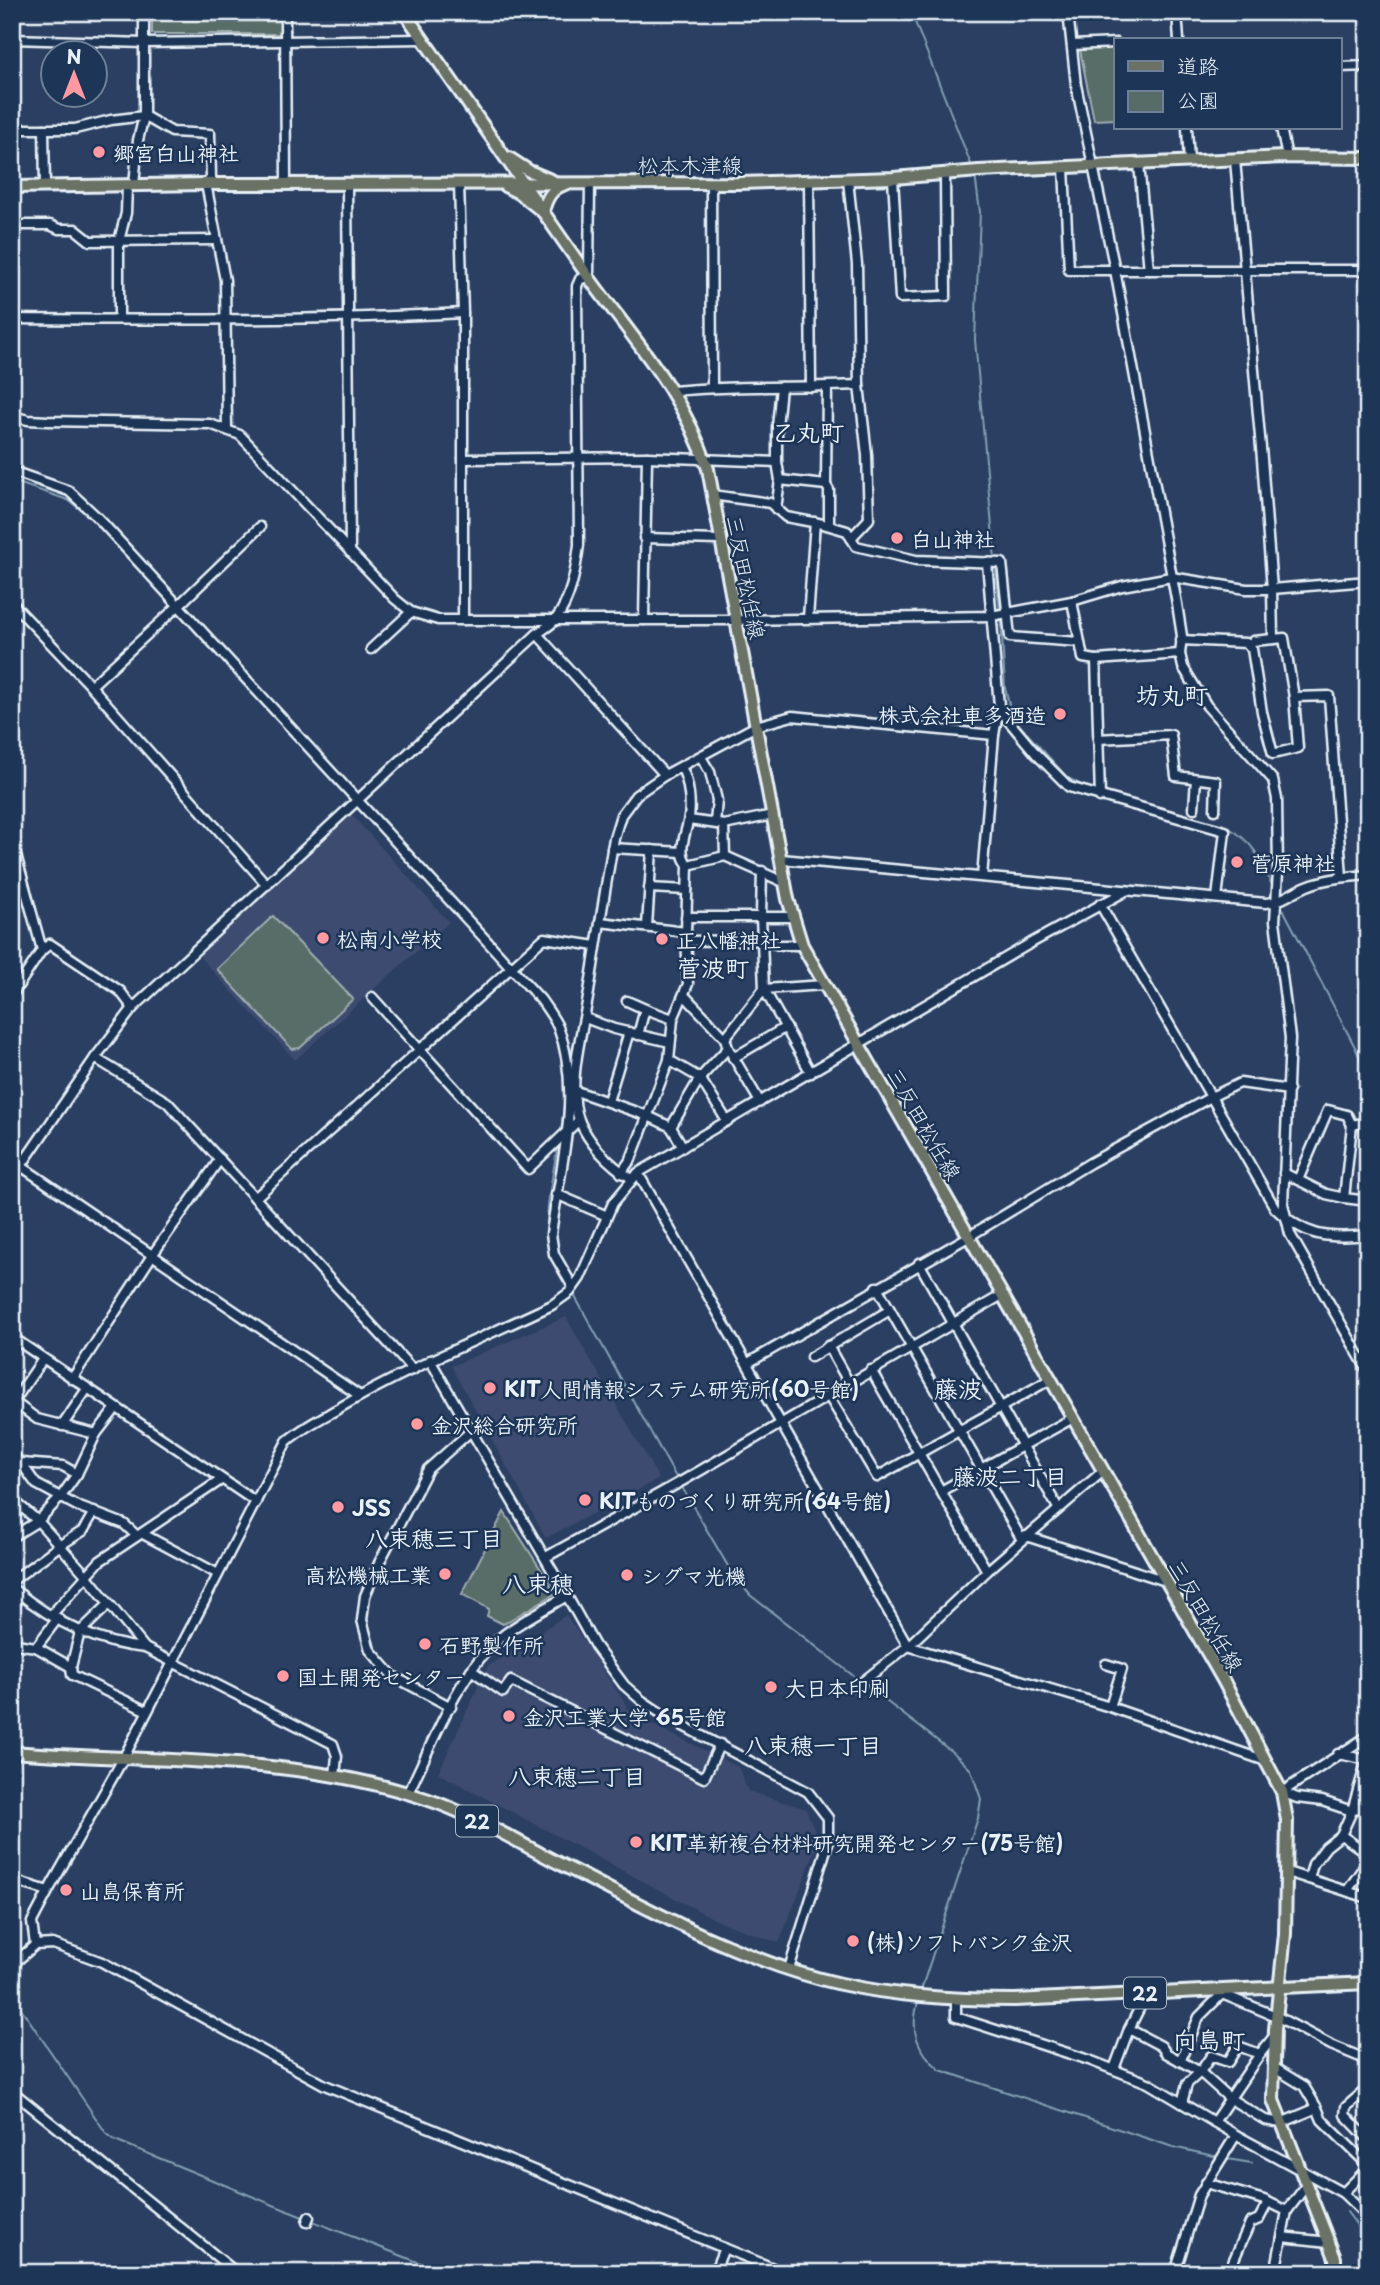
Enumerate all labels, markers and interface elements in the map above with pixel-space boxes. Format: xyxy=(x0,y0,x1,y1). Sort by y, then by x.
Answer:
north arrow xyxy=(38,38,108,108)
legend xyxy=(1114,38,1342,130)
text: N xyxy=(66,42,82,70)
text: 道路 xyxy=(1177,49,1219,81)
text: 公園 xyxy=(1177,83,1219,115)
place label: 郷宮白山神社 xyxy=(113,136,239,168)
marker: 郷宮白山神社 xyxy=(91,144,107,160)
street label: 松本木津線 xyxy=(638,148,743,180)
district label: 乙丸町 xyxy=(772,413,844,449)
street label: 三反田松任線 xyxy=(719,512,775,642)
place label: 白山神社 xyxy=(911,522,995,554)
marker: 白山神社 xyxy=(889,530,905,546)
district label: 坊丸町 xyxy=(1136,676,1208,712)
place label: 株式会社車多酒造 xyxy=(878,698,1046,730)
marker: 株式会社車多酒造 xyxy=(1052,706,1068,722)
place label: 菅原神社 xyxy=(1251,846,1335,878)
marker: 菅原神社 xyxy=(1229,854,1245,870)
place label: 松南小学校 xyxy=(337,922,442,954)
place label: 正八幡神社 xyxy=(676,923,781,955)
marker: 松南小学校 xyxy=(315,930,331,946)
marker: 正八幡神社 xyxy=(654,931,670,947)
district label: 菅波町 xyxy=(677,949,749,985)
street label: 三反田松任線 xyxy=(880,1060,970,1186)
district label: 藤波 xyxy=(934,1370,982,1406)
place label: KIT人間情報システム研究所(60号館) xyxy=(504,1372,859,1404)
marker: KIT人間情報システム研究所(60号館) xyxy=(482,1380,498,1396)
place label: 金沢総合研究所 xyxy=(431,1408,578,1440)
marker: 金沢総合研究所 xyxy=(409,1416,425,1432)
district label: 藤波二丁目 xyxy=(953,1458,1068,1493)
place label: KITものづくり研究所(64号館) xyxy=(599,1484,891,1516)
place label: JSS xyxy=(352,1491,391,1523)
marker: KITものづくり研究所(64号館) xyxy=(577,1492,593,1508)
marker: JSS xyxy=(330,1499,346,1515)
district label: 八束穂三丁目 xyxy=(365,1520,503,1555)
street label: 三反田松任線 xyxy=(1162,1552,1252,1678)
place label: 高松機械工業 xyxy=(305,1558,431,1590)
place label: シグマ光機 xyxy=(641,1559,746,1591)
district label: 八束穂 xyxy=(502,1565,574,1601)
marker: 高松機械工業 xyxy=(437,1566,453,1582)
marker: シグマ光機 xyxy=(619,1567,635,1583)
place label: 石野製作所 xyxy=(439,1628,544,1660)
marker: 石野製作所 xyxy=(417,1636,433,1652)
place label: 国土開発センター xyxy=(297,1660,465,1692)
marker: 国土開発センター xyxy=(275,1668,291,1684)
place label: 大日本印刷 xyxy=(785,1671,890,1703)
marker: 大日本印刷 xyxy=(763,1679,779,1695)
place label: 金沢工業大学 65号館 xyxy=(523,1700,726,1732)
marker: 金沢工業大学 65号館 xyxy=(501,1708,517,1724)
district label: 八束穂一丁目 xyxy=(744,1727,882,1762)
district label: 八束穂二丁目 xyxy=(508,1758,646,1793)
road number: 22 xyxy=(456,1806,498,1837)
place label: KIT革新複合材料研究開発センター(75号館) xyxy=(650,1826,1063,1858)
marker: KIT革新複合材料研究開発センター(75号館) xyxy=(628,1834,644,1850)
place label: 山島保育所 xyxy=(80,1874,185,1906)
marker: 山島保育所 xyxy=(58,1882,74,1898)
place label: (株)ソフトバンク金沢 xyxy=(867,1925,1072,1957)
marker: (株)ソフトバンク金沢 xyxy=(845,1933,861,1949)
road number: 22 xyxy=(1124,1978,1166,2008)
district label: 向島町 xyxy=(1173,2021,1245,2057)

